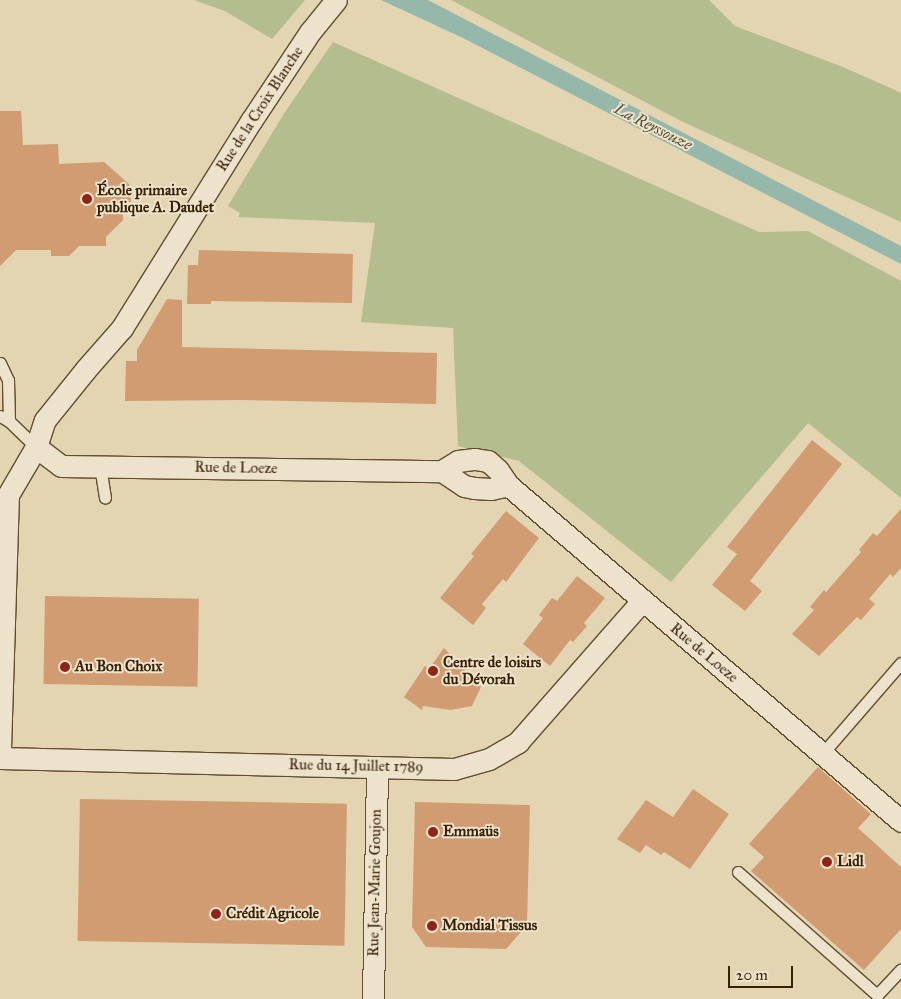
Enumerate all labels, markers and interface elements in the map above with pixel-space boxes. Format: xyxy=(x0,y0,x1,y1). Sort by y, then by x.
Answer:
street label: Rue de la Croix Blanche xyxy=(213,43,307,175)
water label: La Reyssouze xyxy=(611,99,695,155)
place label: École primaire publique A. Daudet xyxy=(97,181,214,216)
marker: École primaire publique A. Daudet xyxy=(81,193,93,205)
street label: Rue de Loeze xyxy=(194,458,278,478)
street label: Rue de Loeze xyxy=(666,619,742,687)
place label: Centre de loisirs du Dévorah xyxy=(443,653,541,688)
place label: Au Bon Choix xyxy=(75,658,162,676)
marker: Au Bon Choix xyxy=(59,661,71,673)
marker: Centre de loisirs du Dévorah xyxy=(427,665,439,677)
street label: Rue du 14 Juillet 1789 xyxy=(288,756,424,776)
street label: Rue Jean-Marie Goujon xyxy=(365,809,385,957)
place label: Emmaüs xyxy=(443,823,499,841)
marker: Emmaüs xyxy=(427,826,439,838)
place label: Lidl xyxy=(837,853,864,871)
marker: Lidl xyxy=(821,856,833,868)
place label: Crédit Agricole xyxy=(226,905,319,923)
marker: Crédit Agricole xyxy=(210,908,222,920)
place label: Mondial Tissus xyxy=(442,917,537,935)
marker: Mondial Tissus xyxy=(426,920,438,932)
scale bar xyxy=(731,956,796,988)
text: 20 m xyxy=(736,966,768,984)

